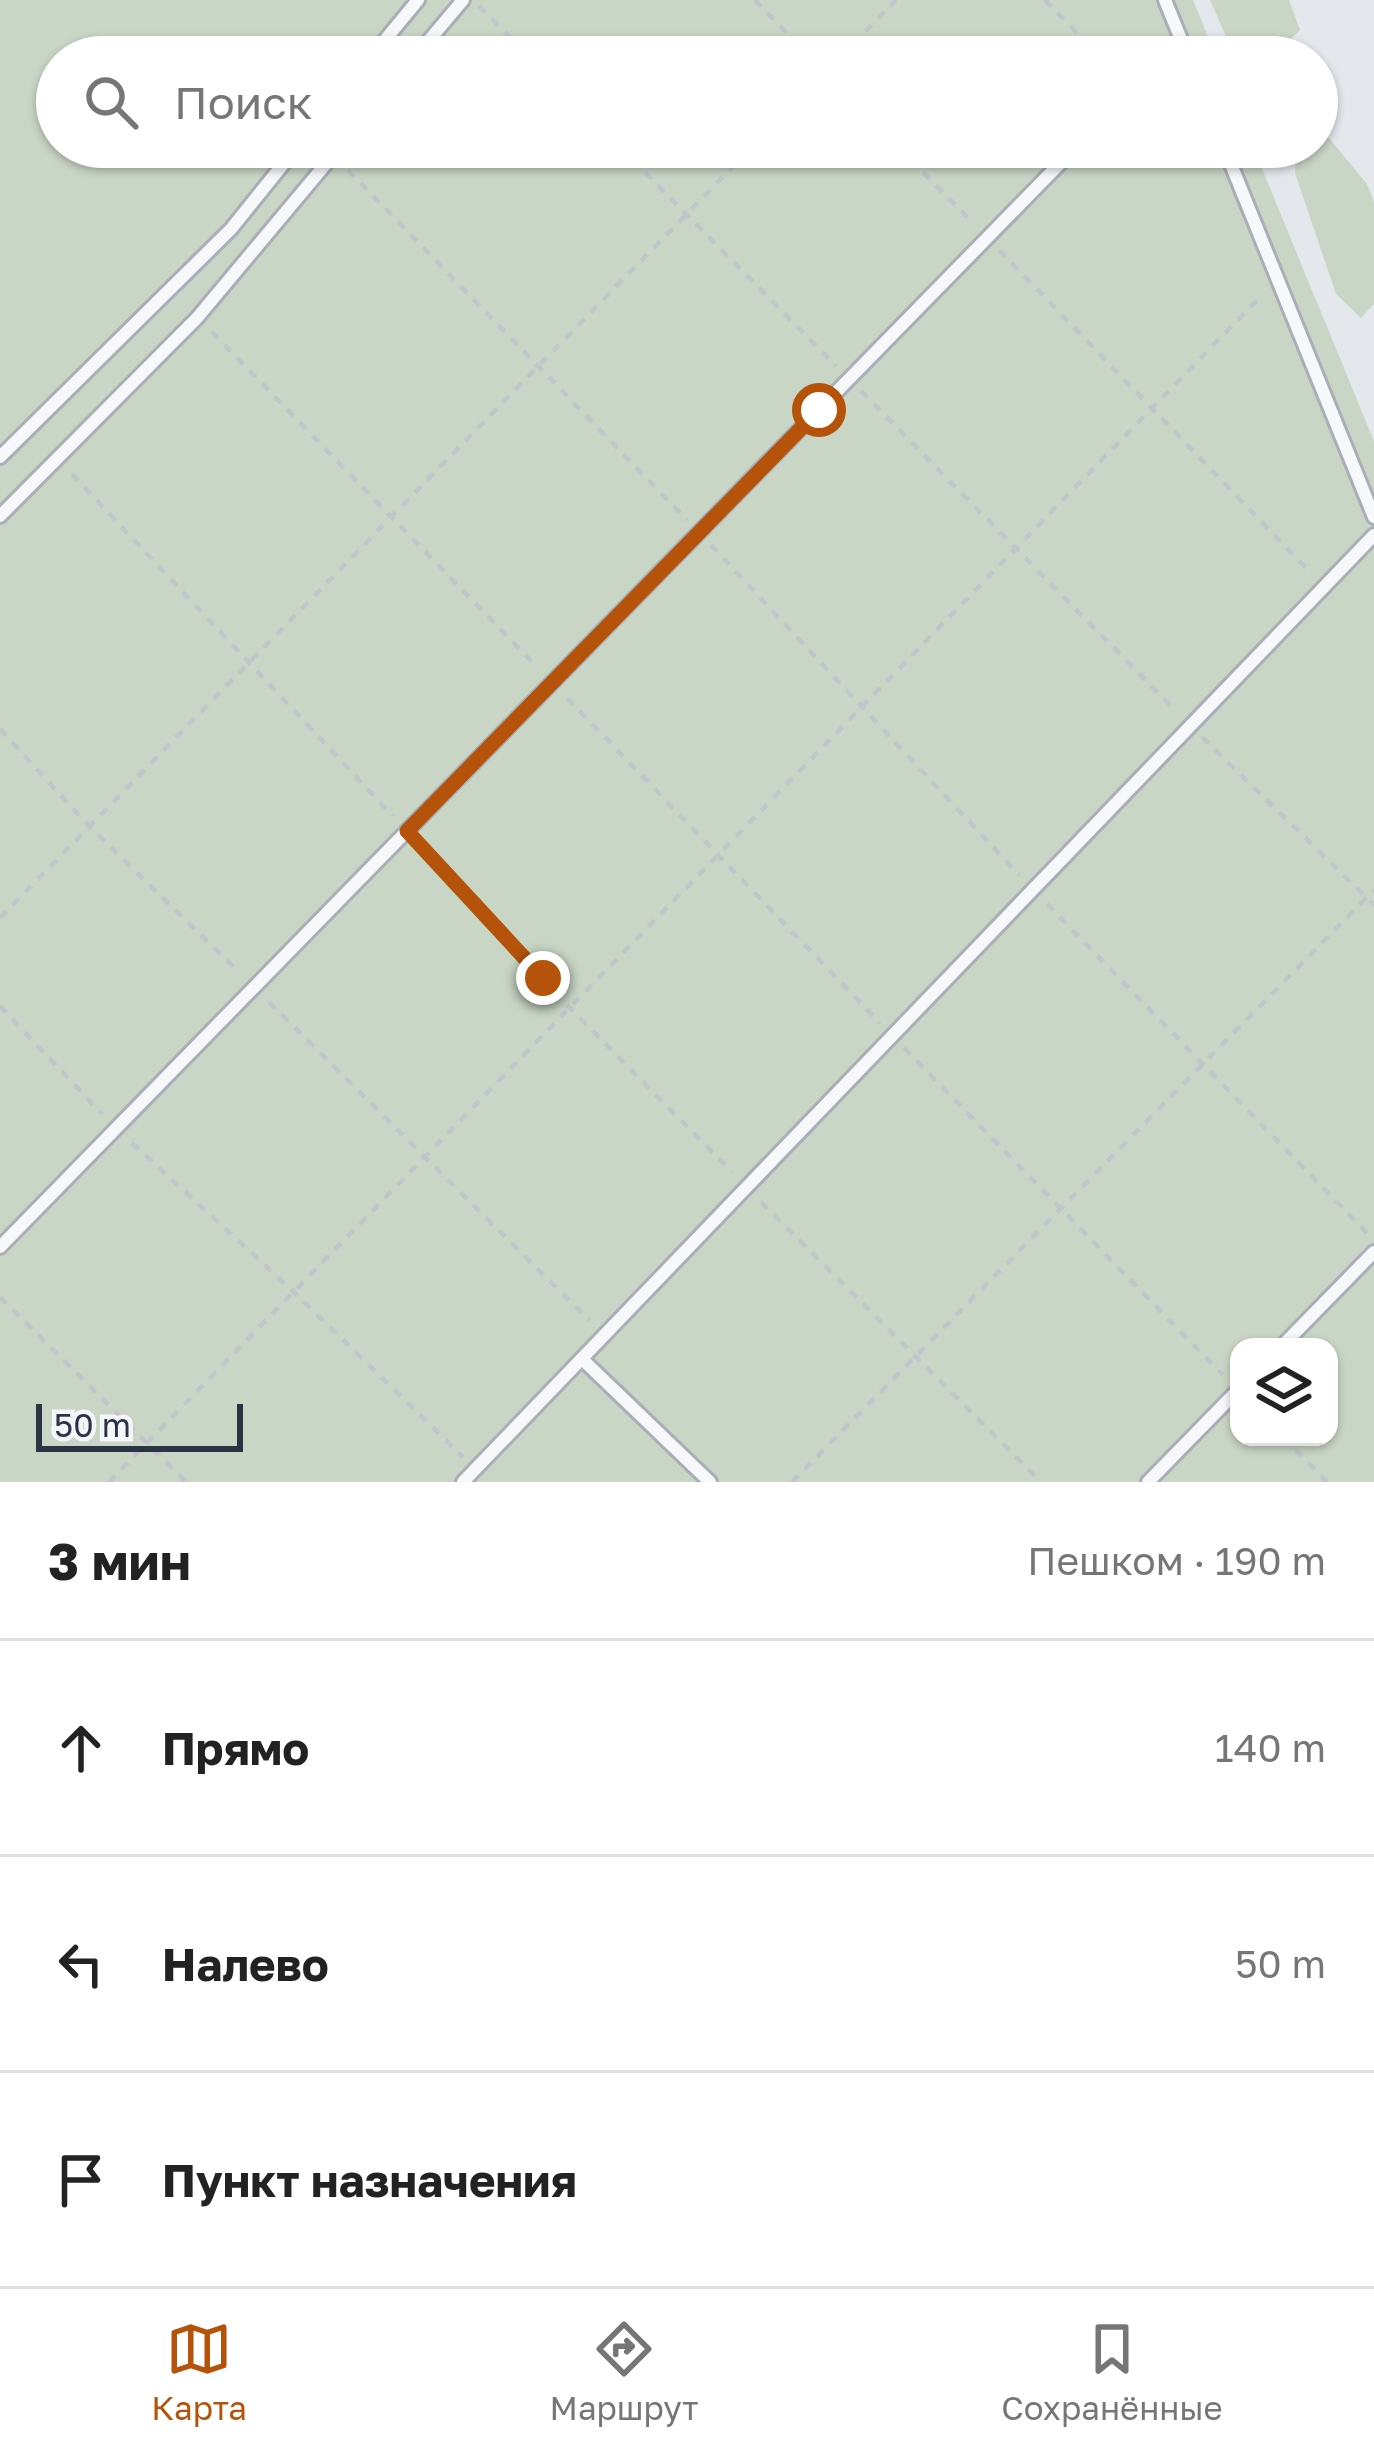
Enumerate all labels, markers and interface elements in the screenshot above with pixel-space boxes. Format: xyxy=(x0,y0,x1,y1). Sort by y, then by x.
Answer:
search box xyxy=(36,36,1338,168)
icon: search xyxy=(78,69,144,135)
text: Поиск xyxy=(174,75,313,129)
route start xyxy=(792,383,846,437)
route end xyxy=(516,951,570,1005)
map controls xyxy=(1230,1338,1338,1446)
button: layers xyxy=(1230,1338,1338,1446)
scale bar xyxy=(36,1398,243,1451)
text: 50 m xyxy=(54,1405,131,1444)
text: 3 мин xyxy=(48,1530,191,1591)
text: Пешком · 190 m xyxy=(1027,1537,1326,1584)
icon: ahead xyxy=(48,1715,114,1781)
text: Прямо xyxy=(162,1721,309,1775)
text: 140 m xyxy=(1215,1724,1326,1771)
icon: left xyxy=(48,1931,114,1997)
text: Налево xyxy=(162,1937,329,1991)
text: 50 m xyxy=(1235,1940,1326,1987)
icon: arrive xyxy=(48,2147,114,2213)
text: Пункт назначения xyxy=(162,2153,577,2207)
tab: Карта xyxy=(151,2316,247,2427)
tab: Маршрут xyxy=(550,2316,699,2427)
tab: Сохранённые xyxy=(1001,2316,1223,2427)

